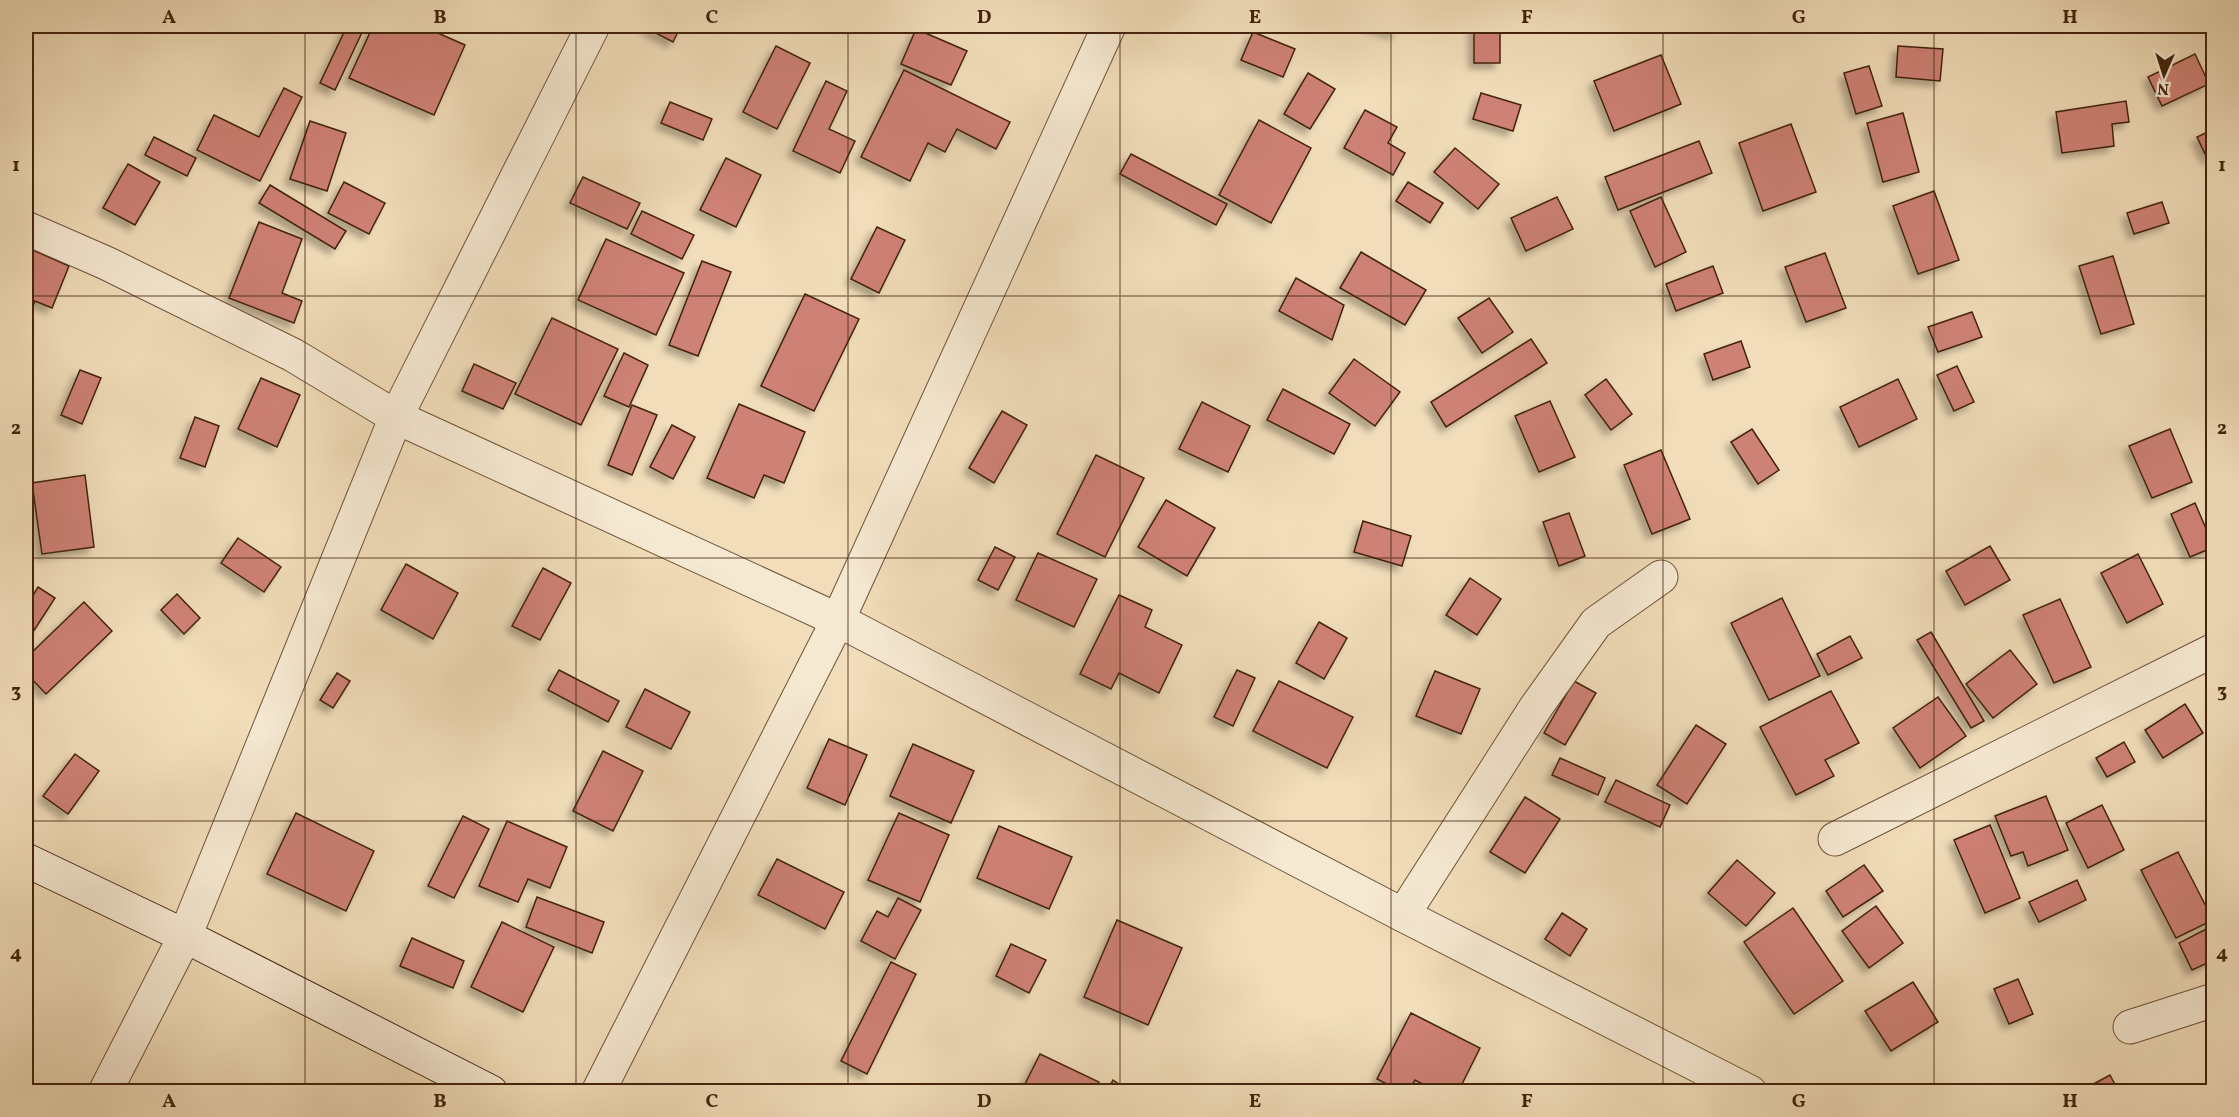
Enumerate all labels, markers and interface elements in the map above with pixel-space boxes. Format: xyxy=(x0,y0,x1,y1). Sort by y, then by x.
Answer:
text: A xyxy=(162,4,176,32)
text: B xyxy=(433,4,447,32)
text: C xyxy=(706,4,719,32)
text: D xyxy=(977,4,991,32)
text: E xyxy=(1249,4,1261,32)
text: F xyxy=(1521,4,1533,32)
text: G xyxy=(1792,4,1806,32)
text: H xyxy=(2062,4,2078,32)
north arrow xyxy=(2134,45,2194,105)
text: N xyxy=(2157,77,2170,99)
text: 1 xyxy=(12,152,20,180)
text: 1 xyxy=(2218,152,2226,180)
text: 2 xyxy=(11,415,21,443)
text: 2 xyxy=(2217,415,2227,443)
text: 3 xyxy=(11,678,21,706)
text: 3 xyxy=(2217,678,2227,706)
text: 4 xyxy=(10,940,22,968)
text: 4 xyxy=(2216,940,2228,968)
text: A xyxy=(162,1088,176,1116)
text: B xyxy=(433,1088,447,1116)
text: C xyxy=(706,1088,719,1116)
text: D xyxy=(977,1088,991,1116)
text: E xyxy=(1249,1088,1261,1116)
text: F xyxy=(1521,1088,1533,1116)
text: G xyxy=(1792,1088,1806,1116)
text: H xyxy=(2062,1088,2078,1116)

